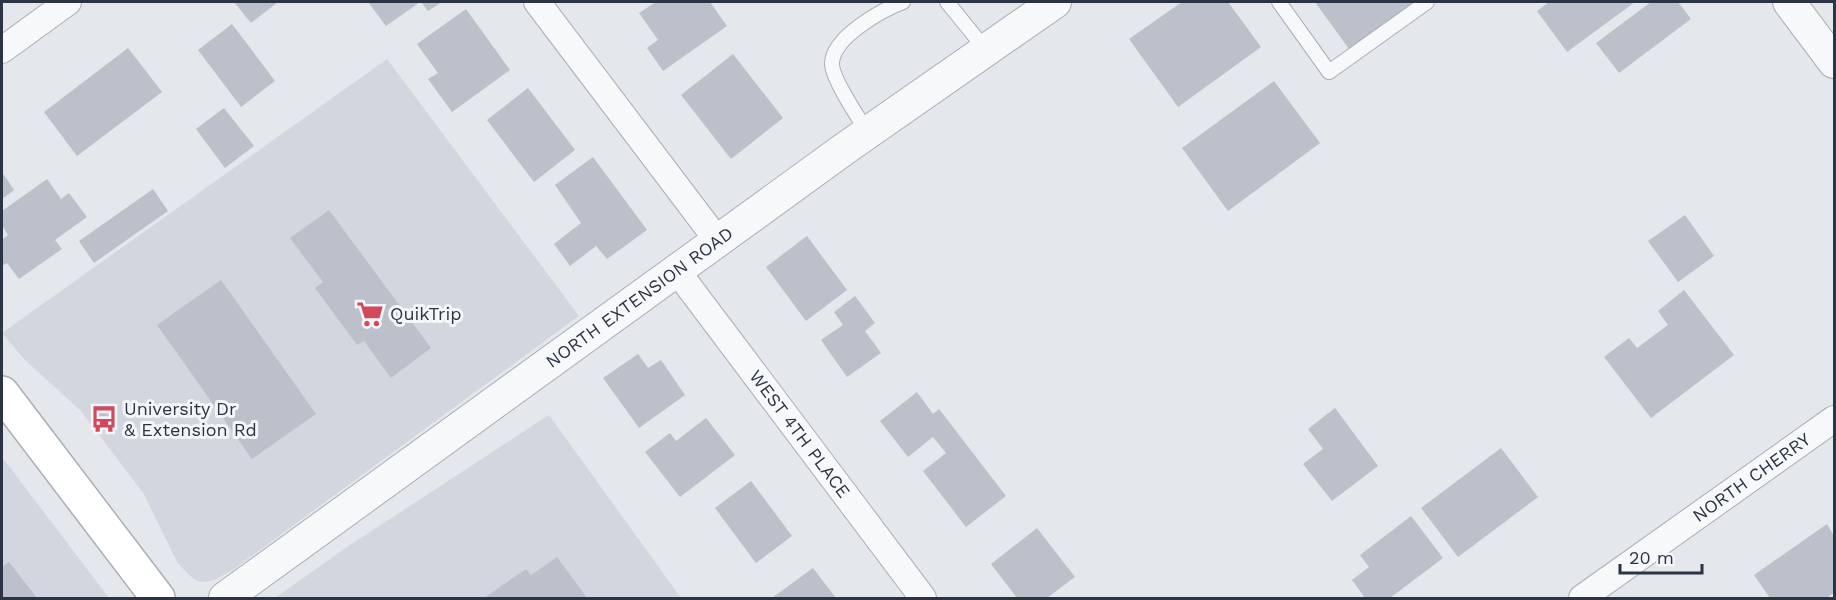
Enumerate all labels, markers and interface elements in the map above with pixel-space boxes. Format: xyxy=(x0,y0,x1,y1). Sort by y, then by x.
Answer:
street label: NORTH EXTENSION ROAD xyxy=(542,222,737,372)
supermarket icon: QuikTrip xyxy=(355,299,385,329)
place label: QuikTrip xyxy=(390,303,462,324)
street label: WEST 4TH PLACE xyxy=(745,366,855,502)
place label: University Dr & Extension Rd xyxy=(124,398,257,440)
bus stop icon: University Dr & Extension Rd xyxy=(89,404,119,434)
street label: NORTH CHERRY xyxy=(1688,428,1815,526)
scale bar xyxy=(1620,537,1702,575)
text: 20 m xyxy=(1629,547,1674,568)

